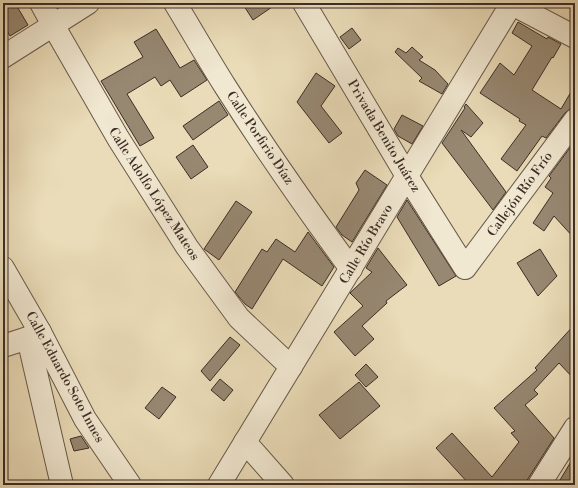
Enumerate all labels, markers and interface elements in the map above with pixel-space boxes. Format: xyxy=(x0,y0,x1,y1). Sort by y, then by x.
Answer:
street label: Privada Benito Juárez xyxy=(344,77,424,195)
street label: Calle Porfirio Díaz xyxy=(223,88,297,188)
street label: Calle Adolfo López Mateos xyxy=(105,125,203,264)
street label: Callejón Río Frío xyxy=(484,148,556,240)
street label: Calle Río Bravo xyxy=(336,201,396,287)
street label: Calle Eduardo Soto Innes xyxy=(22,309,108,446)

